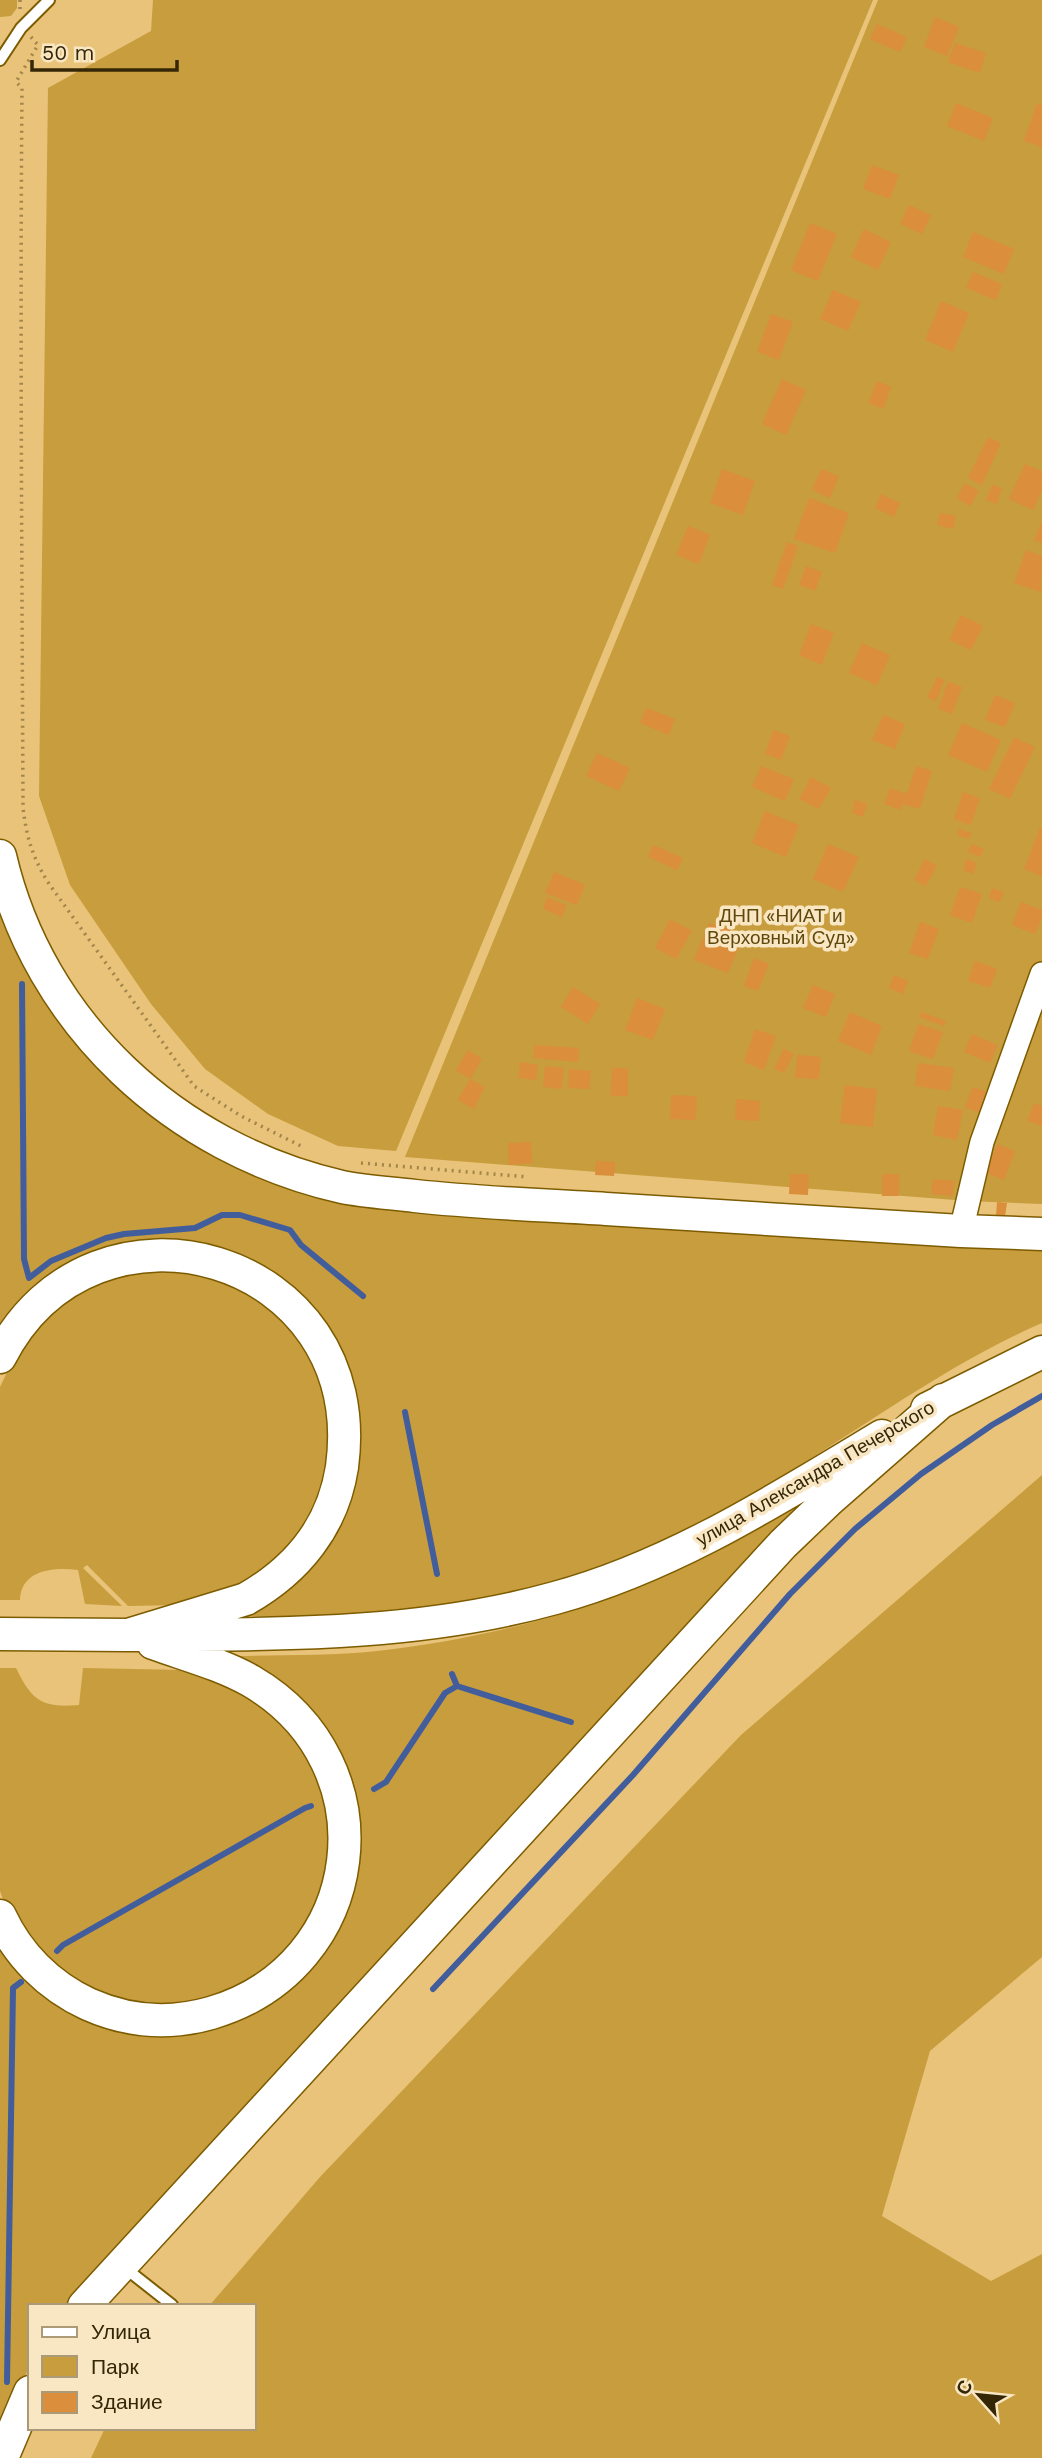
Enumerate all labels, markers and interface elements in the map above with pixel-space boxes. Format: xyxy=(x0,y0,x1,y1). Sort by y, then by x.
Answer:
scale bar xyxy=(32,28,177,72)
text: 50 m xyxy=(42,40,94,65)
park label: ДНП «НИАТ и Верховный Суд» xyxy=(707,904,855,949)
street label: улица Александра Печерского xyxy=(692,1396,938,1551)
legend xyxy=(28,2304,256,2430)
text: Улица xyxy=(91,2319,151,2344)
text: Парк xyxy=(91,2354,139,2379)
north arrow xyxy=(944,2360,1014,2430)
text: С xyxy=(951,2376,978,2399)
text: Здание xyxy=(91,2389,163,2414)

